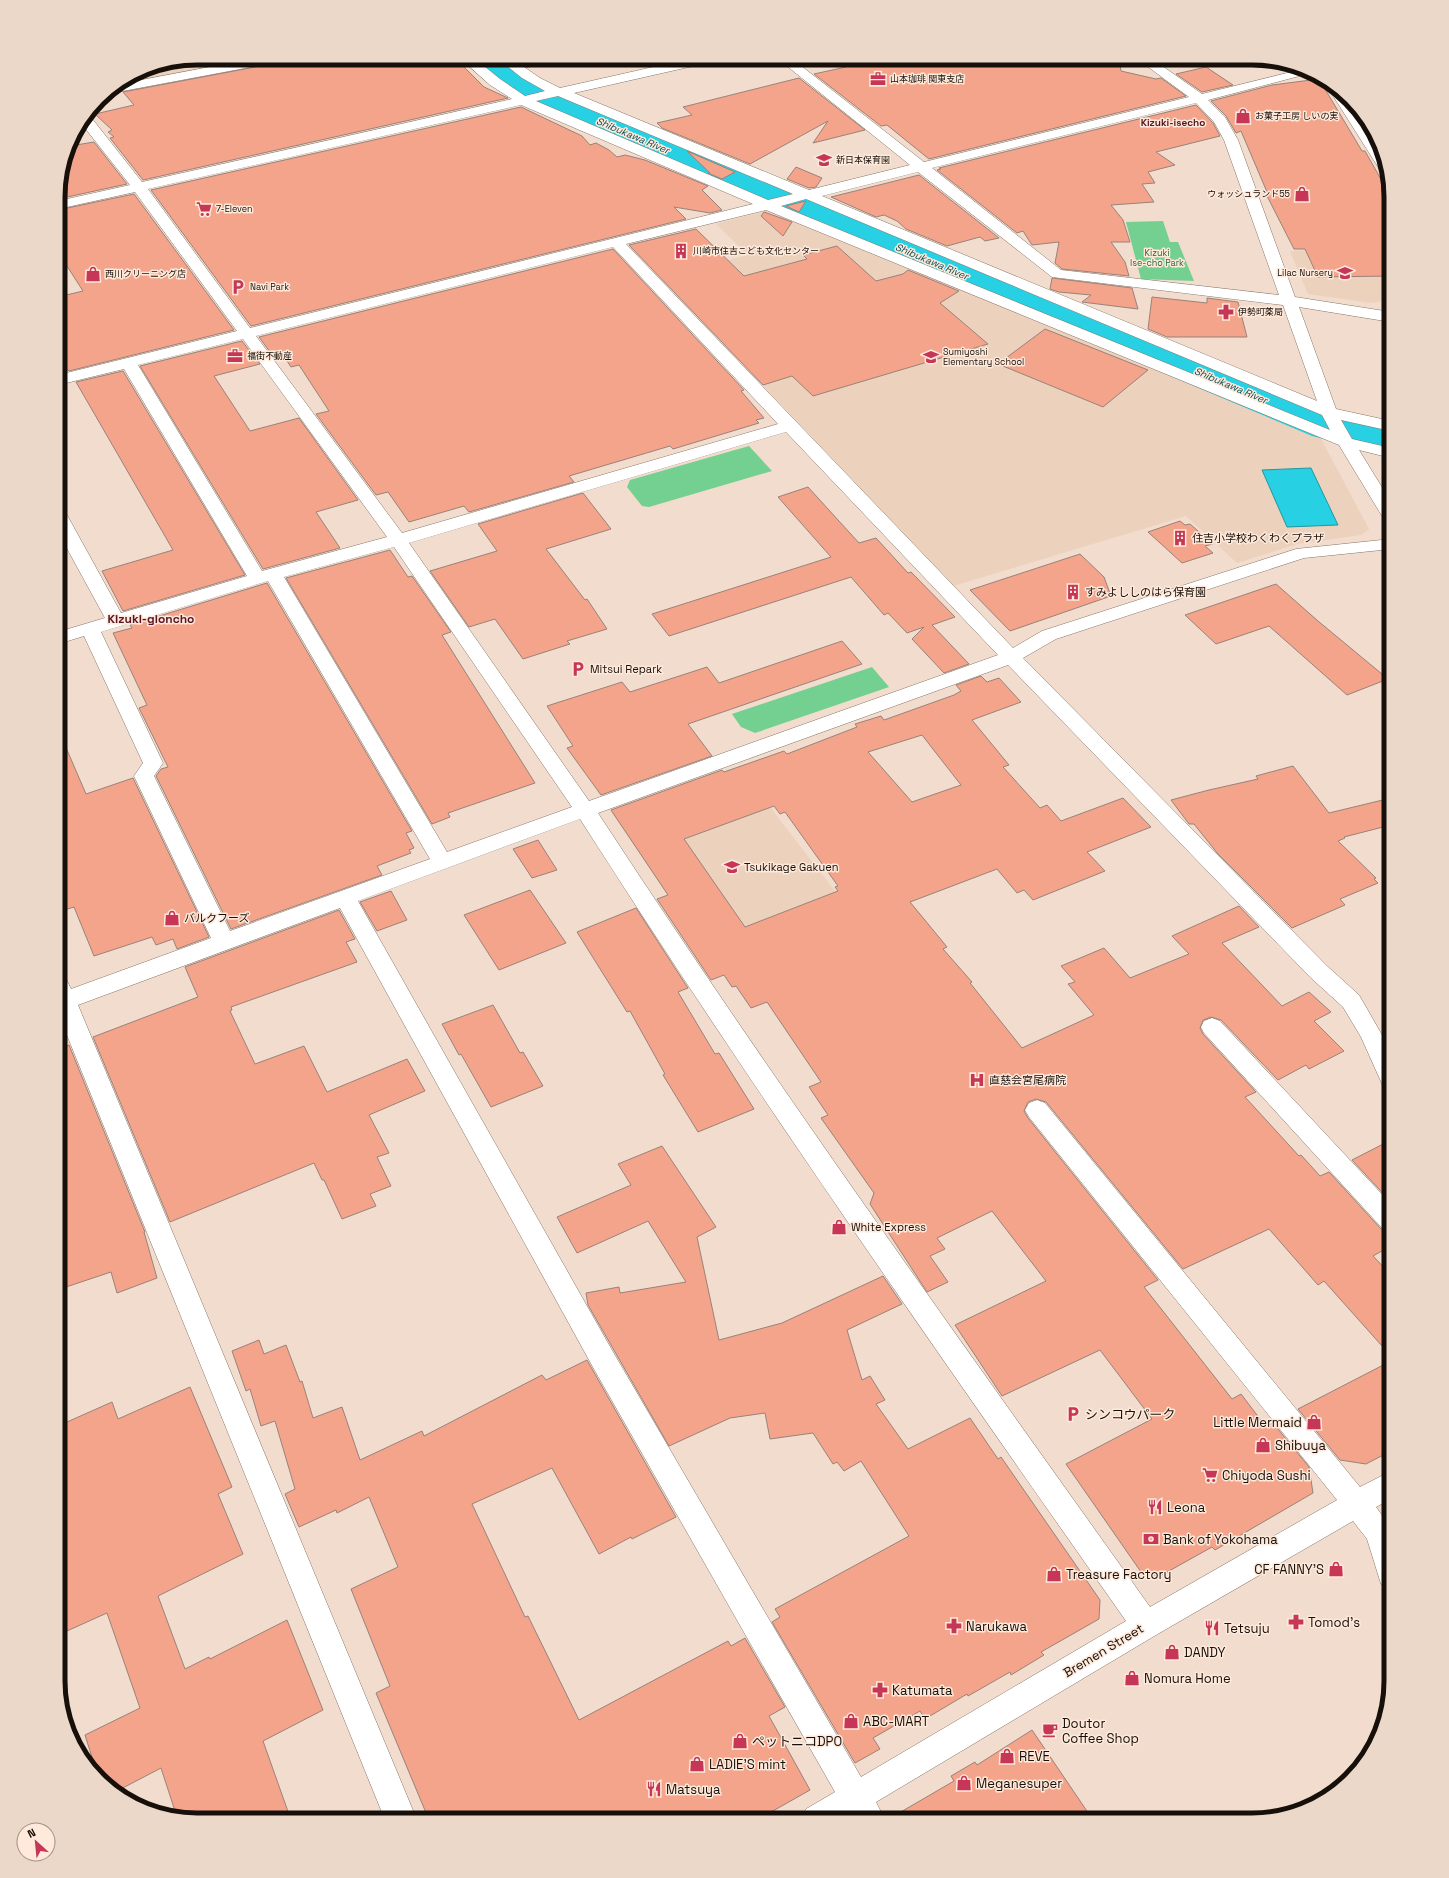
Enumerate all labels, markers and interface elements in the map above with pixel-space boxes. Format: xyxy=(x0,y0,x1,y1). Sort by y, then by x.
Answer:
office icon: 山本珈琲 関東支店 xyxy=(869,70,887,88)
place label: 山本珈琲 関東支店 xyxy=(890,73,964,85)
shop icon: お菓子工房 しいの実 xyxy=(1234,107,1252,125)
place label: お菓子工房 しいの実 xyxy=(1255,110,1338,122)
water label: Shibukawa River xyxy=(594,114,672,157)
district label: Kizuki-isecho xyxy=(1141,116,1205,129)
school or university icon: 新日本保育園 xyxy=(815,151,833,169)
place label: 新日本保育園 xyxy=(836,154,890,166)
shop icon: ウォッシュランド55 xyxy=(1293,185,1311,203)
place label: ウォッシュランド55 xyxy=(1207,188,1290,200)
supermarket icon: 7-Eleven xyxy=(195,200,213,218)
place label: 7-Eleven xyxy=(216,203,253,215)
water label: Shibukawa River xyxy=(893,240,971,283)
building icon: 川崎市住吉こども文化センター xyxy=(672,242,690,260)
place label: 川崎市住吉こども文化センター xyxy=(693,245,819,257)
park label: Kizuki Ise-cho Park xyxy=(1130,247,1184,269)
school or university icon: Lilac Nursery xyxy=(1336,264,1354,282)
shop icon: 西川クリーニング店 xyxy=(84,265,102,283)
place label: Lilac Nursery xyxy=(1277,267,1333,279)
place label: 西川クリーニング店 xyxy=(105,268,186,280)
parking icon: Navi Park xyxy=(229,278,247,296)
place label: Navi Park xyxy=(250,281,289,293)
pharmacy icon: 伊勢町薬局 xyxy=(1217,303,1235,321)
place label: 伊勢町薬局 xyxy=(1237,306,1283,318)
place label: Sumiyoshi Elementary School xyxy=(943,346,1024,368)
office icon: 福街不動産 xyxy=(226,347,244,365)
school or university icon: Sumiyoshi Elementary School xyxy=(922,348,940,366)
place label: 福街不動産 xyxy=(247,350,292,362)
water label: Shibukawa River xyxy=(1192,364,1270,407)
building icon: 住吉小学校わくわくプラザ xyxy=(1171,529,1189,547)
place label: 住吉小学校わくわくプラザ xyxy=(1192,531,1324,545)
building icon: すみよししのはら保育園 xyxy=(1064,583,1082,601)
place label: すみよししのはら保育園 xyxy=(1085,585,1206,599)
district label: Kizuki-gioncho xyxy=(108,611,194,627)
parking icon: Mitsui Repark xyxy=(569,660,587,678)
place label: Mitsui Repark xyxy=(590,662,662,676)
school or university icon: Tsukikage Gakuen xyxy=(723,858,741,876)
place label: Tsukikage Gakuen xyxy=(744,860,839,874)
shop icon: バルクフーズ xyxy=(163,909,181,927)
place label: バルクフーズ xyxy=(184,911,249,925)
hospital icon: 直慈会宮尾病院 xyxy=(968,1071,986,1089)
place label: 直慈会宮尾病院 xyxy=(989,1073,1066,1087)
shop icon: White Express xyxy=(830,1218,848,1236)
place label: White Express xyxy=(851,1220,926,1234)
parking icon: シンコウパーク xyxy=(1064,1405,1082,1423)
place label: シンコウパーク xyxy=(1085,1406,1175,1423)
shop icon: Little Mermaid xyxy=(1305,1413,1323,1431)
place label: Little Mermaid xyxy=(1213,1414,1302,1431)
shop icon: Shibuya xyxy=(1254,1436,1272,1454)
place label: Shibuya xyxy=(1275,1437,1326,1454)
supermarket icon: Chiyoda Sushi xyxy=(1201,1466,1219,1484)
place label: Chiyoda Sushi xyxy=(1222,1467,1311,1484)
restaurant icon: Leona xyxy=(1146,1498,1164,1516)
place label: Leona xyxy=(1167,1499,1206,1516)
bank icon: Bank of Yokohama xyxy=(1142,1530,1160,1548)
place label: Bank of Yokohama xyxy=(1163,1531,1278,1548)
shop icon: CF FANNY'S xyxy=(1327,1560,1345,1578)
place label: CF FANNY'S xyxy=(1254,1561,1324,1578)
shop icon: Treasure Factory xyxy=(1045,1565,1063,1583)
place label: Treasure Factory xyxy=(1066,1566,1171,1583)
pharmacy icon: Tomod's xyxy=(1287,1613,1305,1631)
place label: Tomod's xyxy=(1308,1614,1360,1631)
pharmacy icon: Narukawa xyxy=(945,1617,963,1635)
place label: Narukawa xyxy=(966,1618,1027,1635)
restaurant icon: Tetsuju xyxy=(1203,1619,1221,1637)
street label: Bremen Street xyxy=(1060,1620,1147,1681)
place label: Tetsuju xyxy=(1224,1620,1270,1637)
shop icon: DANDY xyxy=(1163,1643,1181,1661)
place label: DANDY xyxy=(1184,1644,1226,1661)
shop icon: Nomura Home xyxy=(1123,1669,1141,1687)
place label: Nomura Home xyxy=(1144,1670,1231,1687)
pharmacy icon: Katumata xyxy=(871,1681,889,1699)
place label: Katumata xyxy=(892,1682,953,1699)
shop icon: ABC-MART xyxy=(842,1712,860,1730)
place label: ABC-MART xyxy=(863,1713,930,1730)
place label: Doutor Coffee Shop xyxy=(1062,1715,1139,1747)
cafe icon: Doutor Coffee Shop xyxy=(1041,1721,1059,1739)
shop icon: ペットニコDPO xyxy=(731,1732,749,1750)
place label: ペットニコDPO xyxy=(752,1733,842,1750)
shop icon: REVE xyxy=(998,1747,1016,1765)
place label: REVE xyxy=(1019,1748,1050,1765)
shop icon: LADIE'S mint xyxy=(688,1755,706,1773)
place label: LADIE'S mint xyxy=(709,1756,786,1773)
shop icon: Meganesuper xyxy=(955,1774,973,1792)
place label: Meganesuper xyxy=(976,1775,1062,1792)
restaurant icon: Matsuya xyxy=(645,1780,663,1798)
place label: Matsuya xyxy=(666,1781,721,1798)
north arrow xyxy=(16,1822,56,1862)
text: N xyxy=(25,1825,38,1841)

